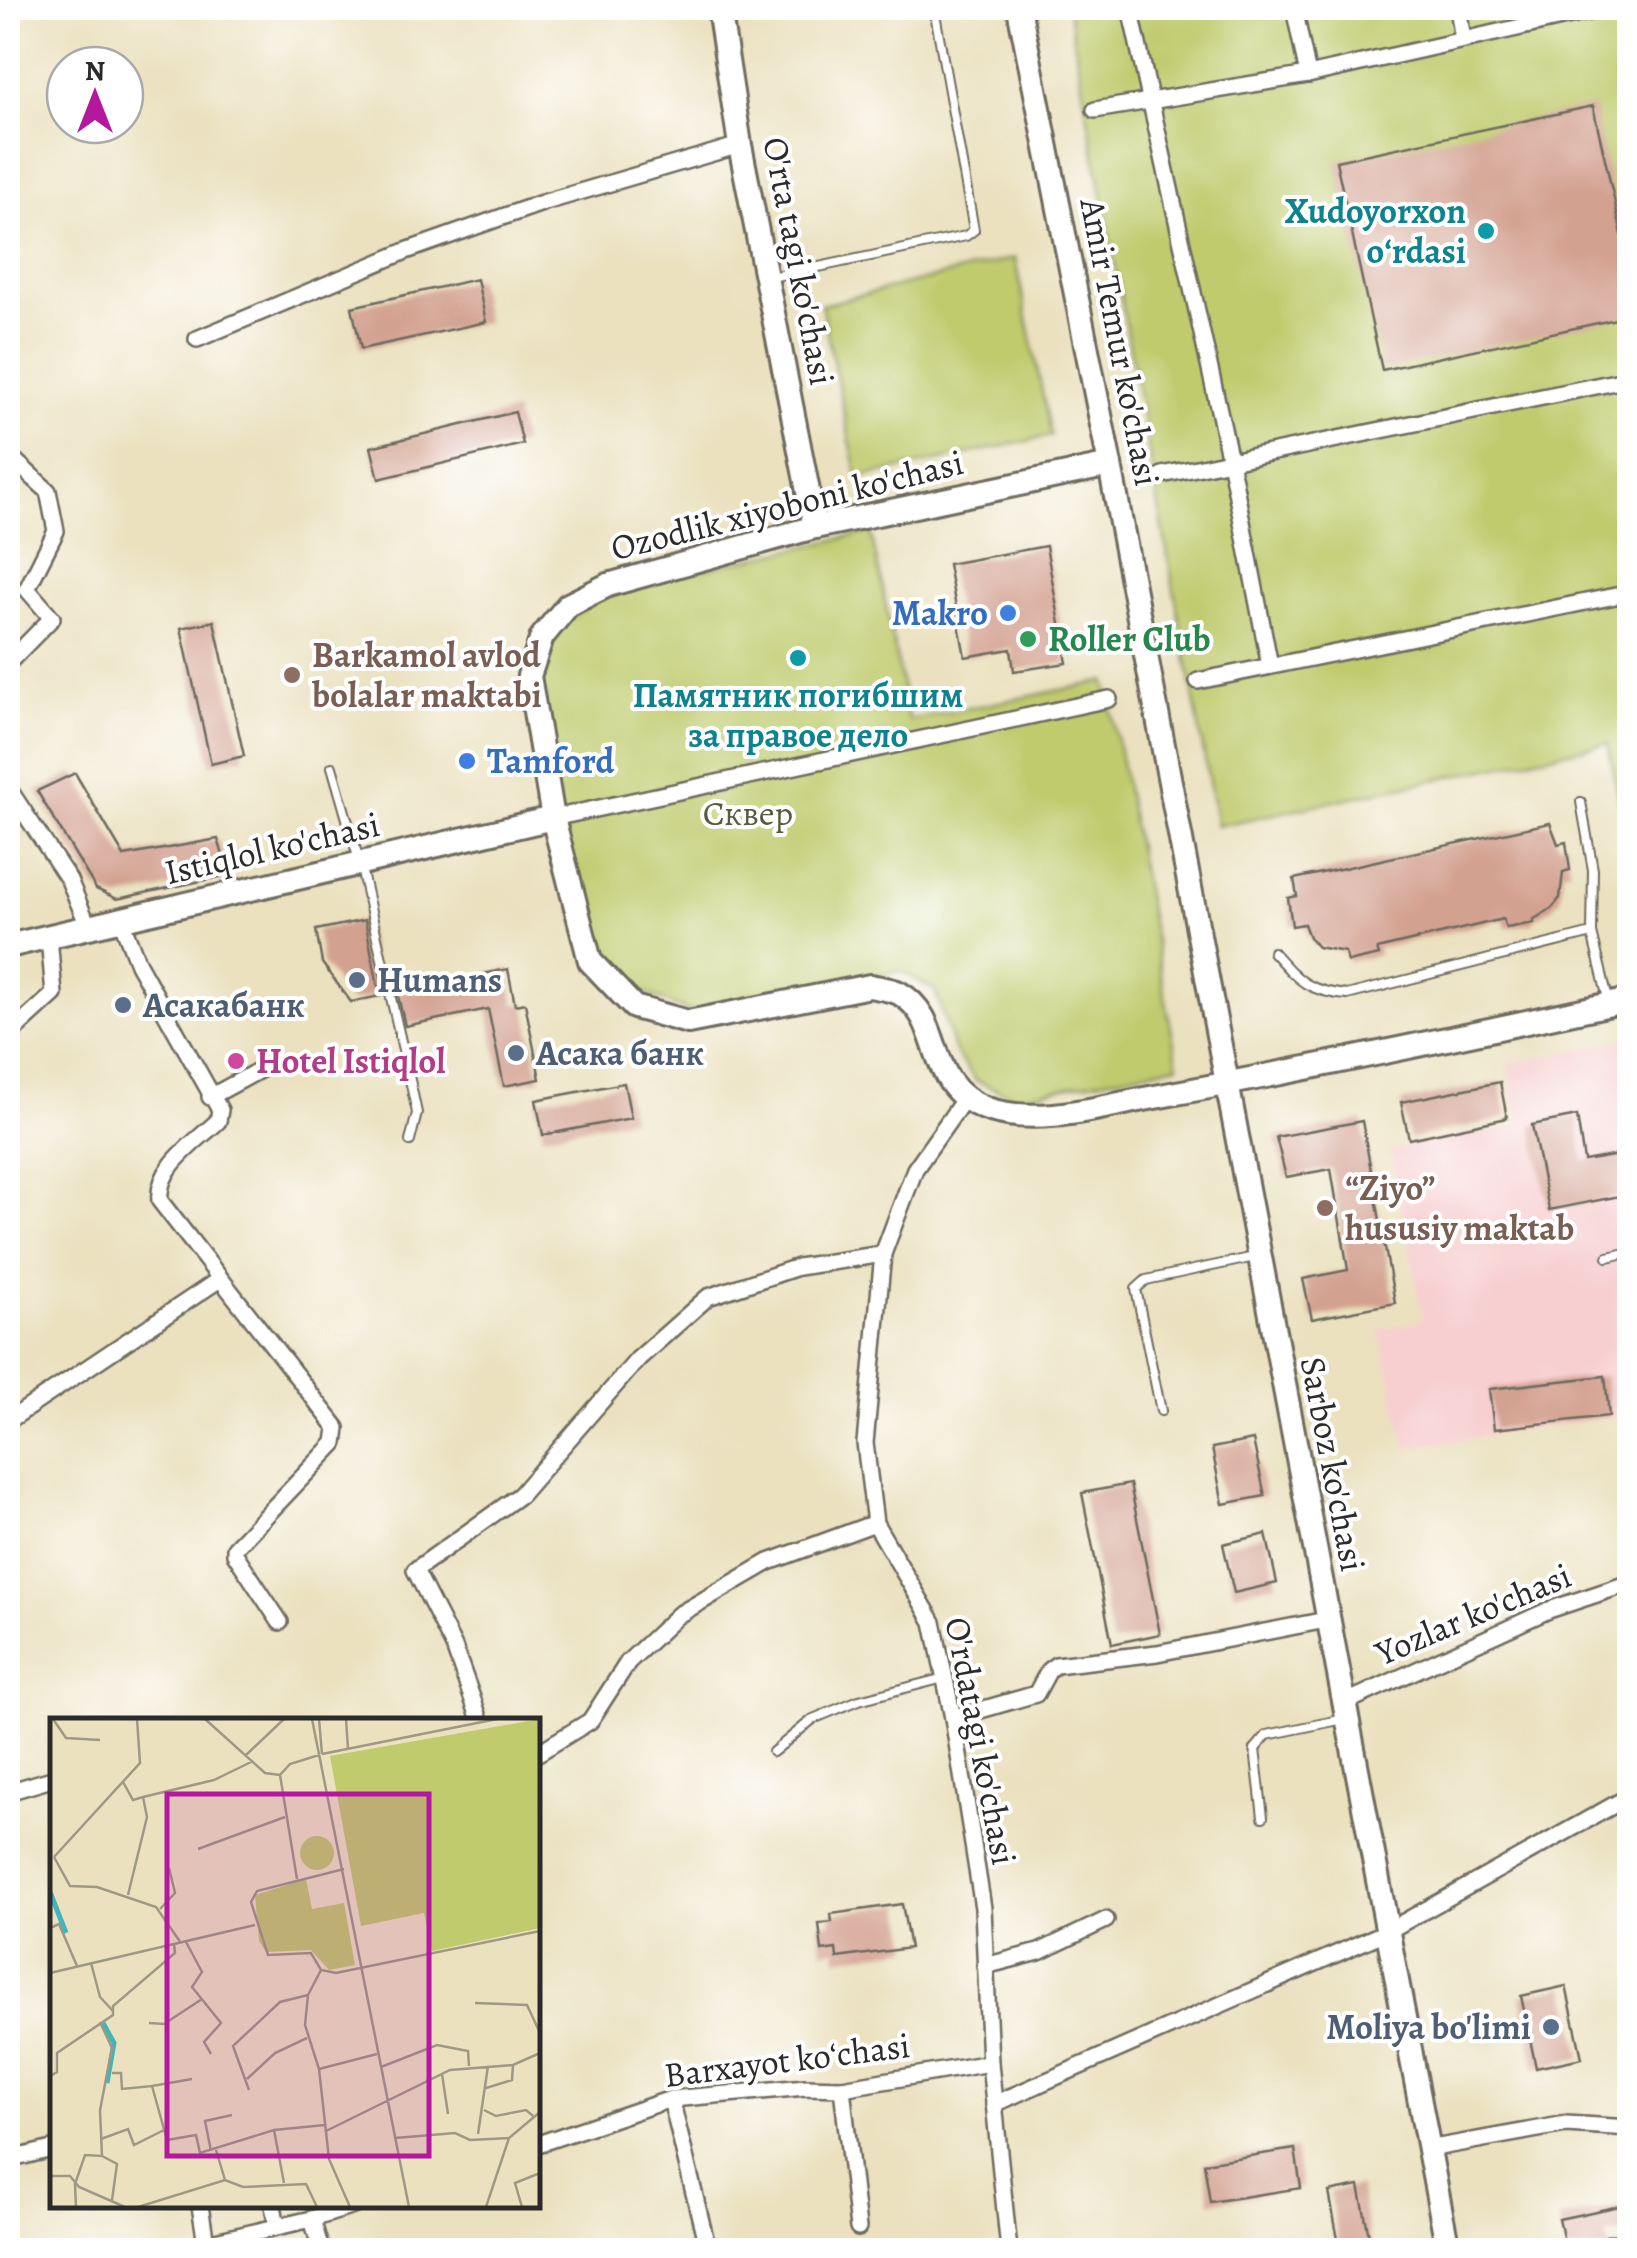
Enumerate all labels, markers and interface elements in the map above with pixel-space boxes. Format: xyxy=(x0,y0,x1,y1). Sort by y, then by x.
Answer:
north arrow xyxy=(45,45,145,145)
text: N xyxy=(85,52,105,90)
street label: O'rta tagi ko'chasi xyxy=(751,133,847,389)
place label: Xudoyorxon oʻrdasi xyxy=(1285,187,1466,275)
street label: Amir Temur ko'chasi xyxy=(1068,193,1171,490)
marker: Xudoyorxon oʻrdasi xyxy=(1475,220,1497,242)
street label: Ozodlik xiyoboni ko'chasi xyxy=(606,438,968,572)
place label: Makro xyxy=(892,589,988,637)
marker: Makro xyxy=(997,602,1019,624)
place label: Roller Club xyxy=(1048,615,1211,663)
marker: Roller Club xyxy=(1017,628,1039,650)
place label: Barkamol avlod bolalar maktabi xyxy=(311,631,542,719)
marker: Памятник погибшим за правое дело xyxy=(787,647,809,669)
marker: Barkamol avlod bolalar maktabi xyxy=(281,664,303,686)
place label: Памятник погибшим за правое дело xyxy=(633,671,963,759)
place label: Tamford xyxy=(487,737,614,785)
marker: Tamford xyxy=(456,750,478,772)
park label: Сквер xyxy=(703,789,793,837)
street label: Istiqlol ko'chasi xyxy=(160,800,384,896)
place label: Humans xyxy=(377,956,502,1004)
marker: Humans xyxy=(346,969,368,991)
place label: Асакабанк xyxy=(142,981,305,1029)
marker: Асакабанк xyxy=(112,994,134,1016)
place label: Асака банк xyxy=(535,1029,704,1077)
place label: Hotel Istiqlol xyxy=(256,1037,446,1085)
marker: Асака банк xyxy=(505,1042,527,1064)
marker: Hotel Istiqlol xyxy=(225,1050,247,1072)
place label: “Ziyo” hususiy maktab xyxy=(1345,1164,1574,1252)
marker: “Ziyo” hususiy maktab xyxy=(1314,1197,1336,1219)
street label: Sarboz ko'chasi xyxy=(1289,1353,1377,1575)
street label: Yozlar ko'chasi xyxy=(1367,1551,1578,1677)
street label: O'rdatagi ko'chasi xyxy=(933,1613,1029,1869)
inset map xyxy=(50,1718,540,2208)
place label: Moliya bo'limi xyxy=(1326,2003,1531,2051)
marker: Moliya bo'limi xyxy=(1540,2016,1562,2038)
street label: Barxayot koʻchasi xyxy=(661,2021,913,2099)

